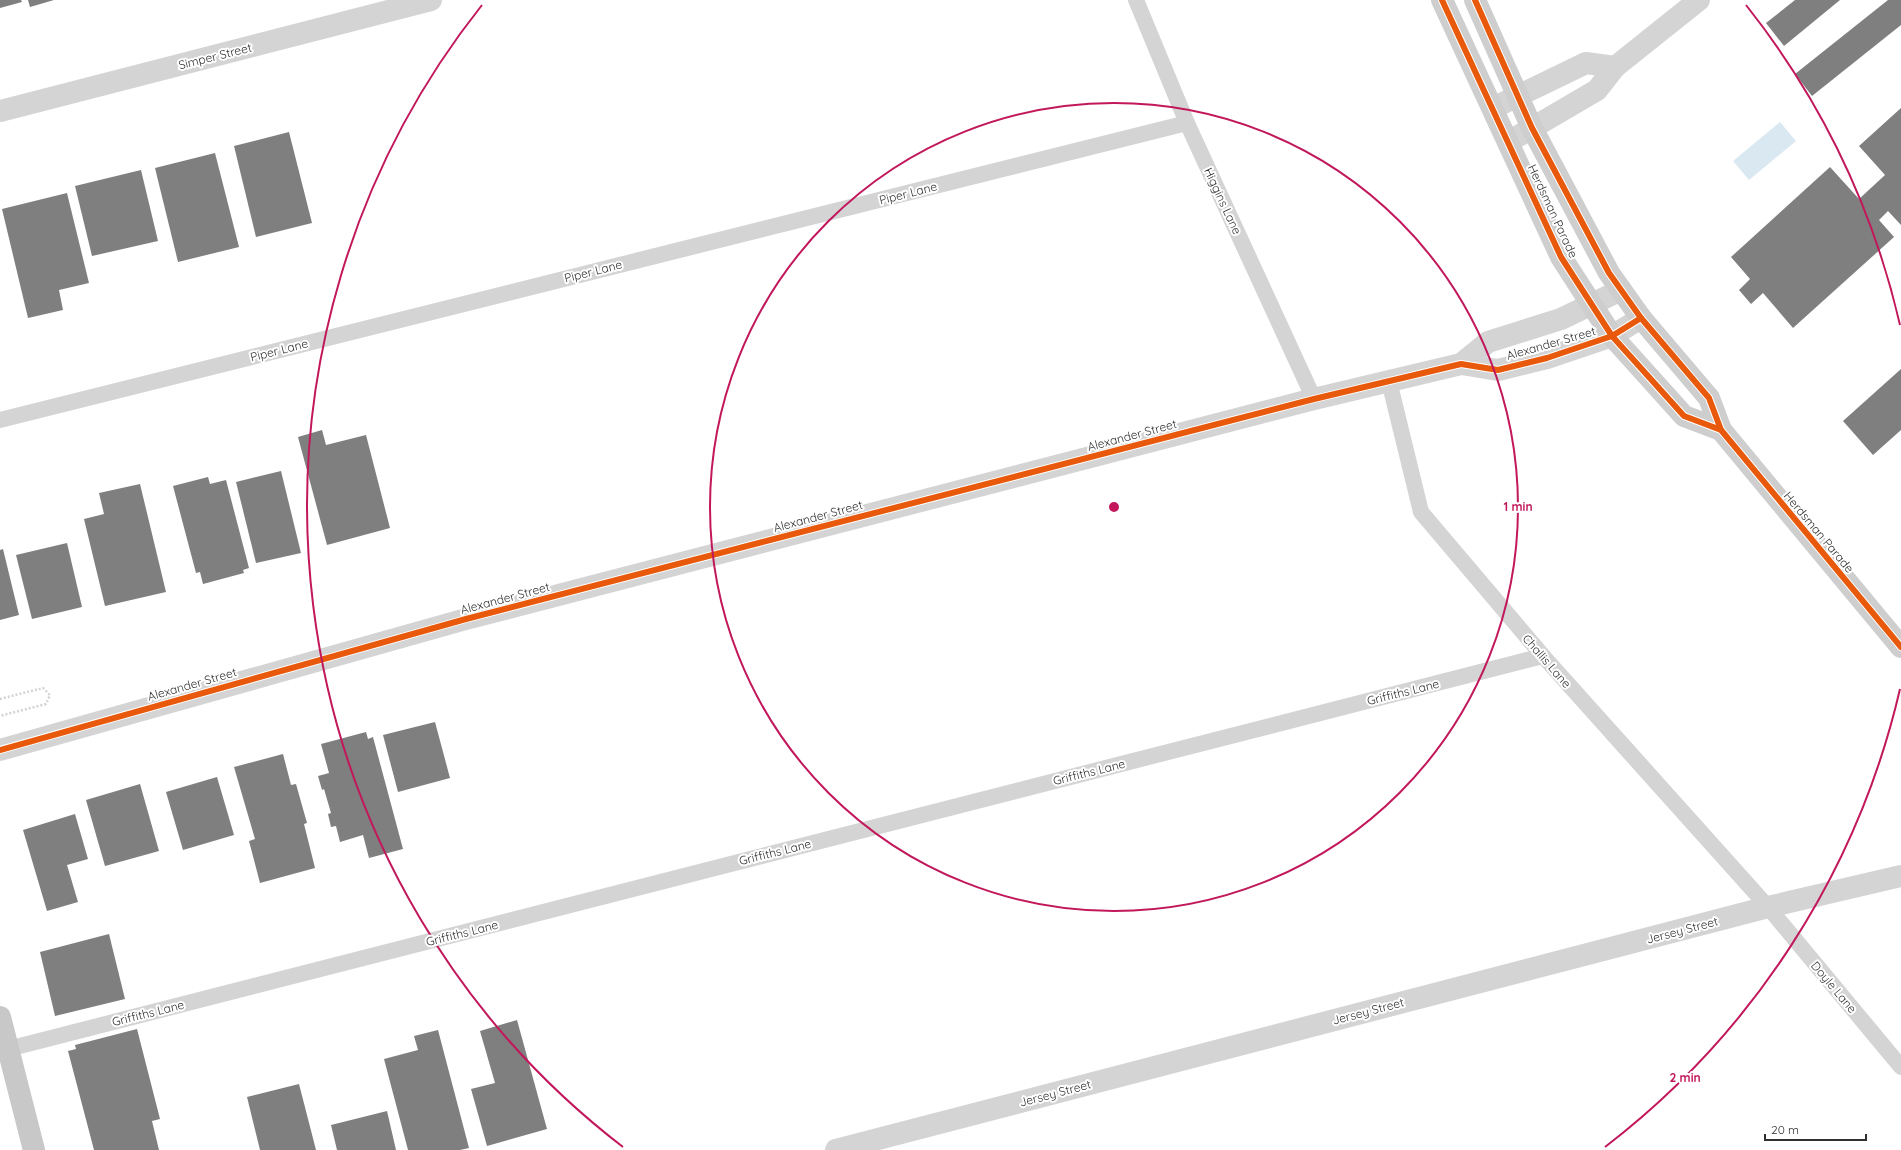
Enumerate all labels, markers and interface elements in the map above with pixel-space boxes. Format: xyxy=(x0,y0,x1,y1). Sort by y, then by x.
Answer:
street label: Simper Street xyxy=(177,40,253,72)
street label: Herdsman Parade xyxy=(1525,162,1581,260)
street label: Higgins Lane xyxy=(1201,165,1245,237)
street label: Piper Lane xyxy=(878,179,939,207)
street label: Piper Lane xyxy=(563,257,624,285)
street label: Alexander Street xyxy=(1505,323,1597,363)
street label: Piper Lane xyxy=(249,336,310,364)
street label: Alexander Street xyxy=(1086,416,1178,454)
street label: Herdsman Parade xyxy=(1781,488,1857,576)
street label: Alexander Street xyxy=(772,497,864,535)
text: 1 min xyxy=(1503,499,1533,514)
centre of rings xyxy=(1107,500,1121,514)
street label: Alexander Street xyxy=(459,579,551,617)
street label: Challis Lane xyxy=(1520,631,1575,691)
street label: Alexander Street xyxy=(146,664,238,704)
street label: Griffiths Lane xyxy=(1365,676,1441,708)
street label: Griffiths Lane xyxy=(1051,756,1127,788)
street label: Griffiths Lane xyxy=(737,836,813,868)
street label: Jersey Street xyxy=(1645,913,1719,947)
street label: Griffiths Lane xyxy=(424,917,500,949)
street label: Doyle Lane xyxy=(1808,958,1860,1016)
street label: Jersey Street xyxy=(1331,994,1405,1028)
street label: Griffiths Lane xyxy=(110,997,186,1029)
text: 2 min xyxy=(1669,1070,1701,1085)
street label: Jersey Street xyxy=(1018,1076,1092,1110)
scale bar xyxy=(1765,1116,1866,1142)
text: 20 m xyxy=(1771,1122,1799,1137)

